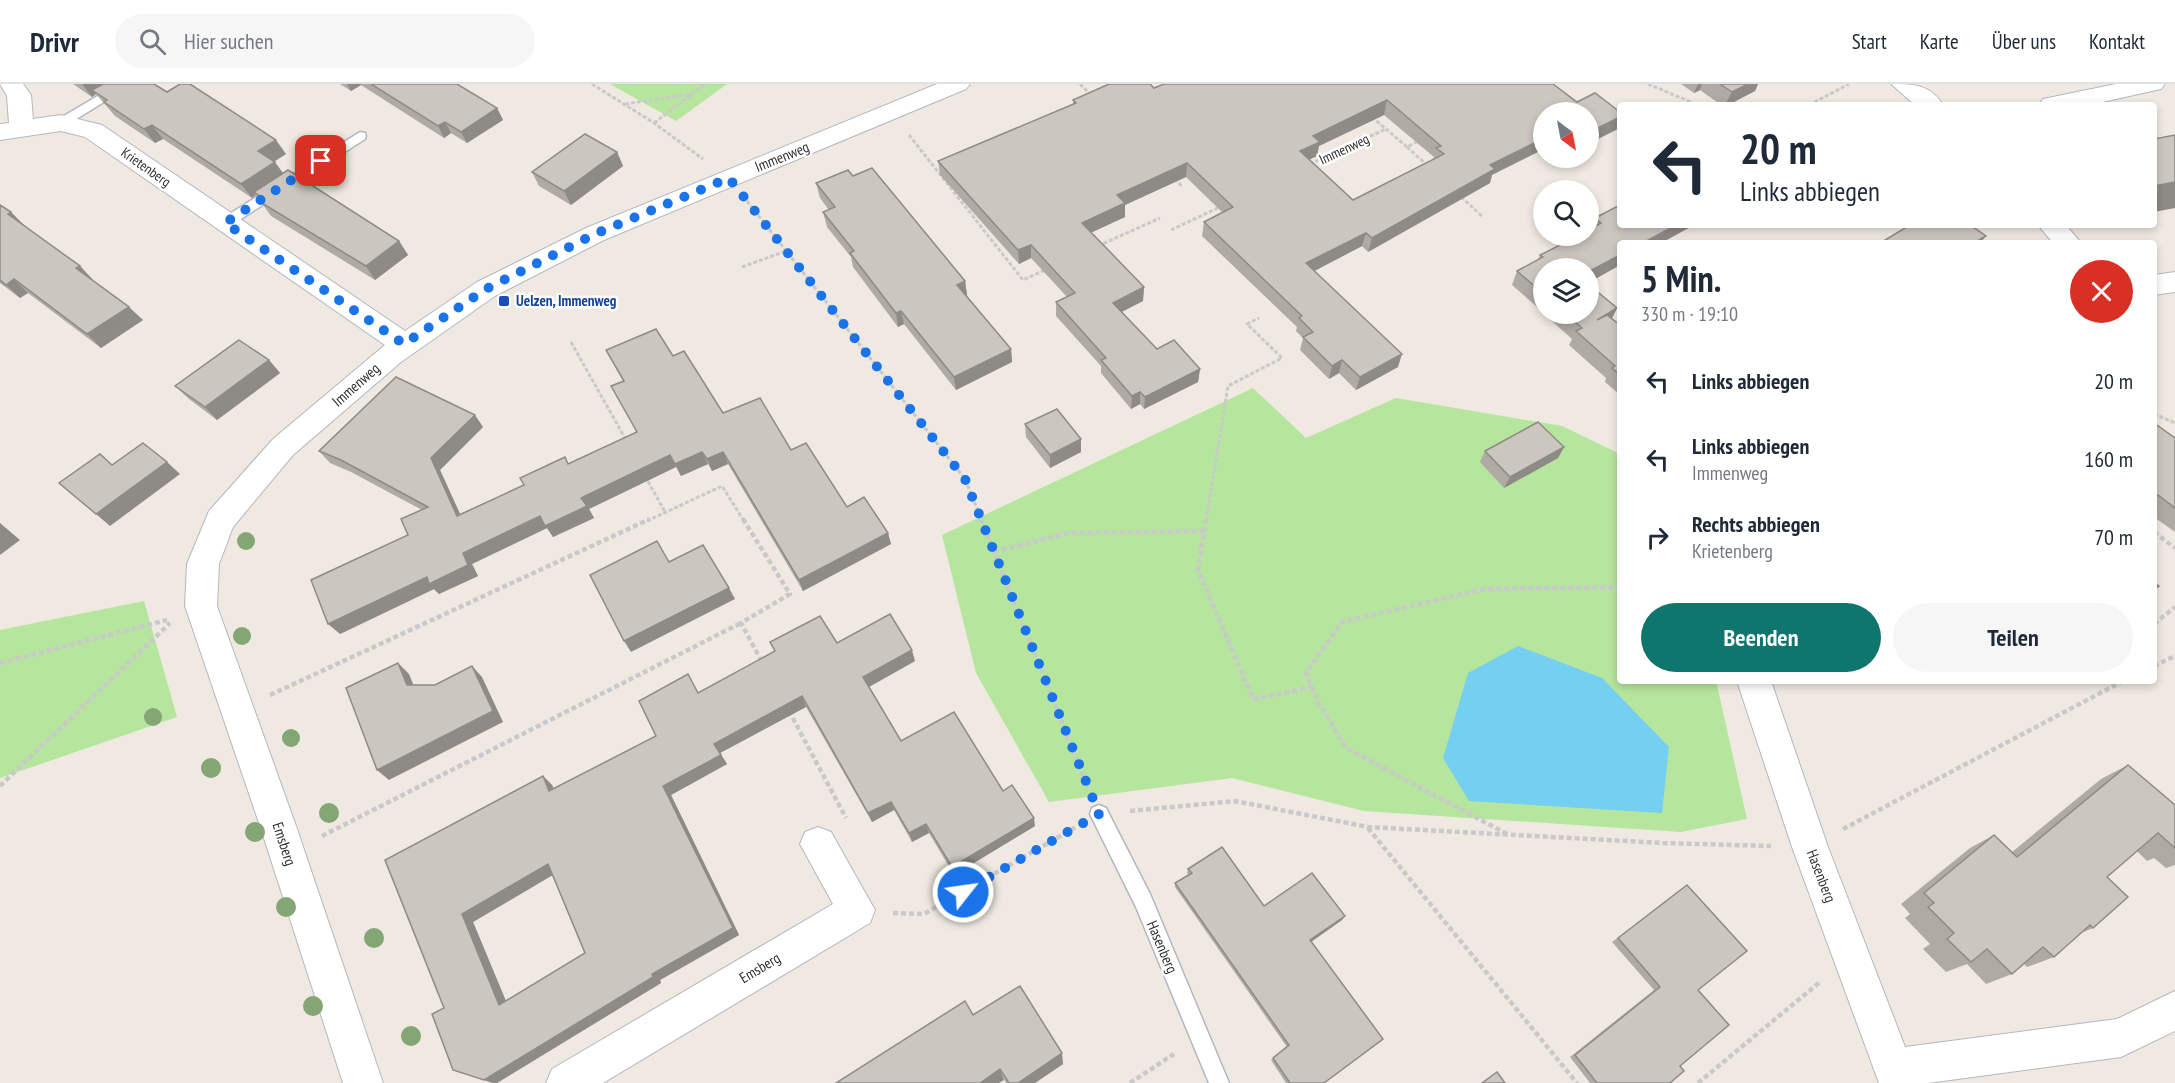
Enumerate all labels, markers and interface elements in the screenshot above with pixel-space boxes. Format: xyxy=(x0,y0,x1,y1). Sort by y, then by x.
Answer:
search box xyxy=(115,14,535,68)
text: Drivr xyxy=(30,23,79,60)
icon: search xyxy=(136,25,169,58)
text: Hier suchen xyxy=(184,27,273,55)
text: Start xyxy=(1852,28,1887,55)
text: Karte xyxy=(1920,28,1959,55)
text: Über uns xyxy=(1992,28,2056,55)
text: Kontakt xyxy=(2089,28,2145,55)
north arrow xyxy=(1533,102,1599,168)
map controls xyxy=(1533,102,1599,324)
text: 20 m xyxy=(1740,121,1817,176)
icon: left xyxy=(1641,126,1719,204)
street label: Immenweg xyxy=(1316,130,1372,168)
pin xyxy=(295,135,346,186)
street label: Immenweg xyxy=(752,137,812,176)
street label: Krietenberg xyxy=(118,143,174,191)
icon: arrive xyxy=(304,144,337,177)
text: Links abbiegen xyxy=(1740,174,1880,208)
button: search xyxy=(1533,180,1599,246)
text: 5 Min. xyxy=(1641,255,1721,302)
button: layers xyxy=(1533,258,1599,324)
button: close xyxy=(2070,260,2133,323)
place label: Uelzen, Immenweg xyxy=(516,291,617,310)
marker: Uelzen, Immenweg xyxy=(497,294,511,308)
text: 330 m · 19:10 xyxy=(1641,301,1738,327)
street label: Immenweg xyxy=(328,359,383,411)
icon: left xyxy=(1641,365,1674,398)
text: Links abbiegen xyxy=(1692,367,1809,395)
text: 20 m xyxy=(2094,367,2133,395)
text: Links abbiegen xyxy=(1692,432,1809,460)
icon: left xyxy=(1641,443,1674,476)
text: 160 m xyxy=(2084,445,2133,473)
text: Immenweg xyxy=(1692,460,1768,486)
text: Rechts abbiegen xyxy=(1692,510,1820,538)
icon: right xyxy=(1641,521,1674,554)
text: 70 m xyxy=(2094,523,2133,551)
text: Krietenberg xyxy=(1692,538,1773,564)
button: Beenden xyxy=(1641,603,1881,672)
button: Teilen xyxy=(1893,603,2133,672)
street label: Emsberg xyxy=(269,820,300,868)
street label: Hasenberg xyxy=(1803,847,1840,905)
position arrow xyxy=(931,860,995,924)
street label: Hasenberg xyxy=(1143,918,1182,976)
street label: Emsberg xyxy=(736,948,784,987)

